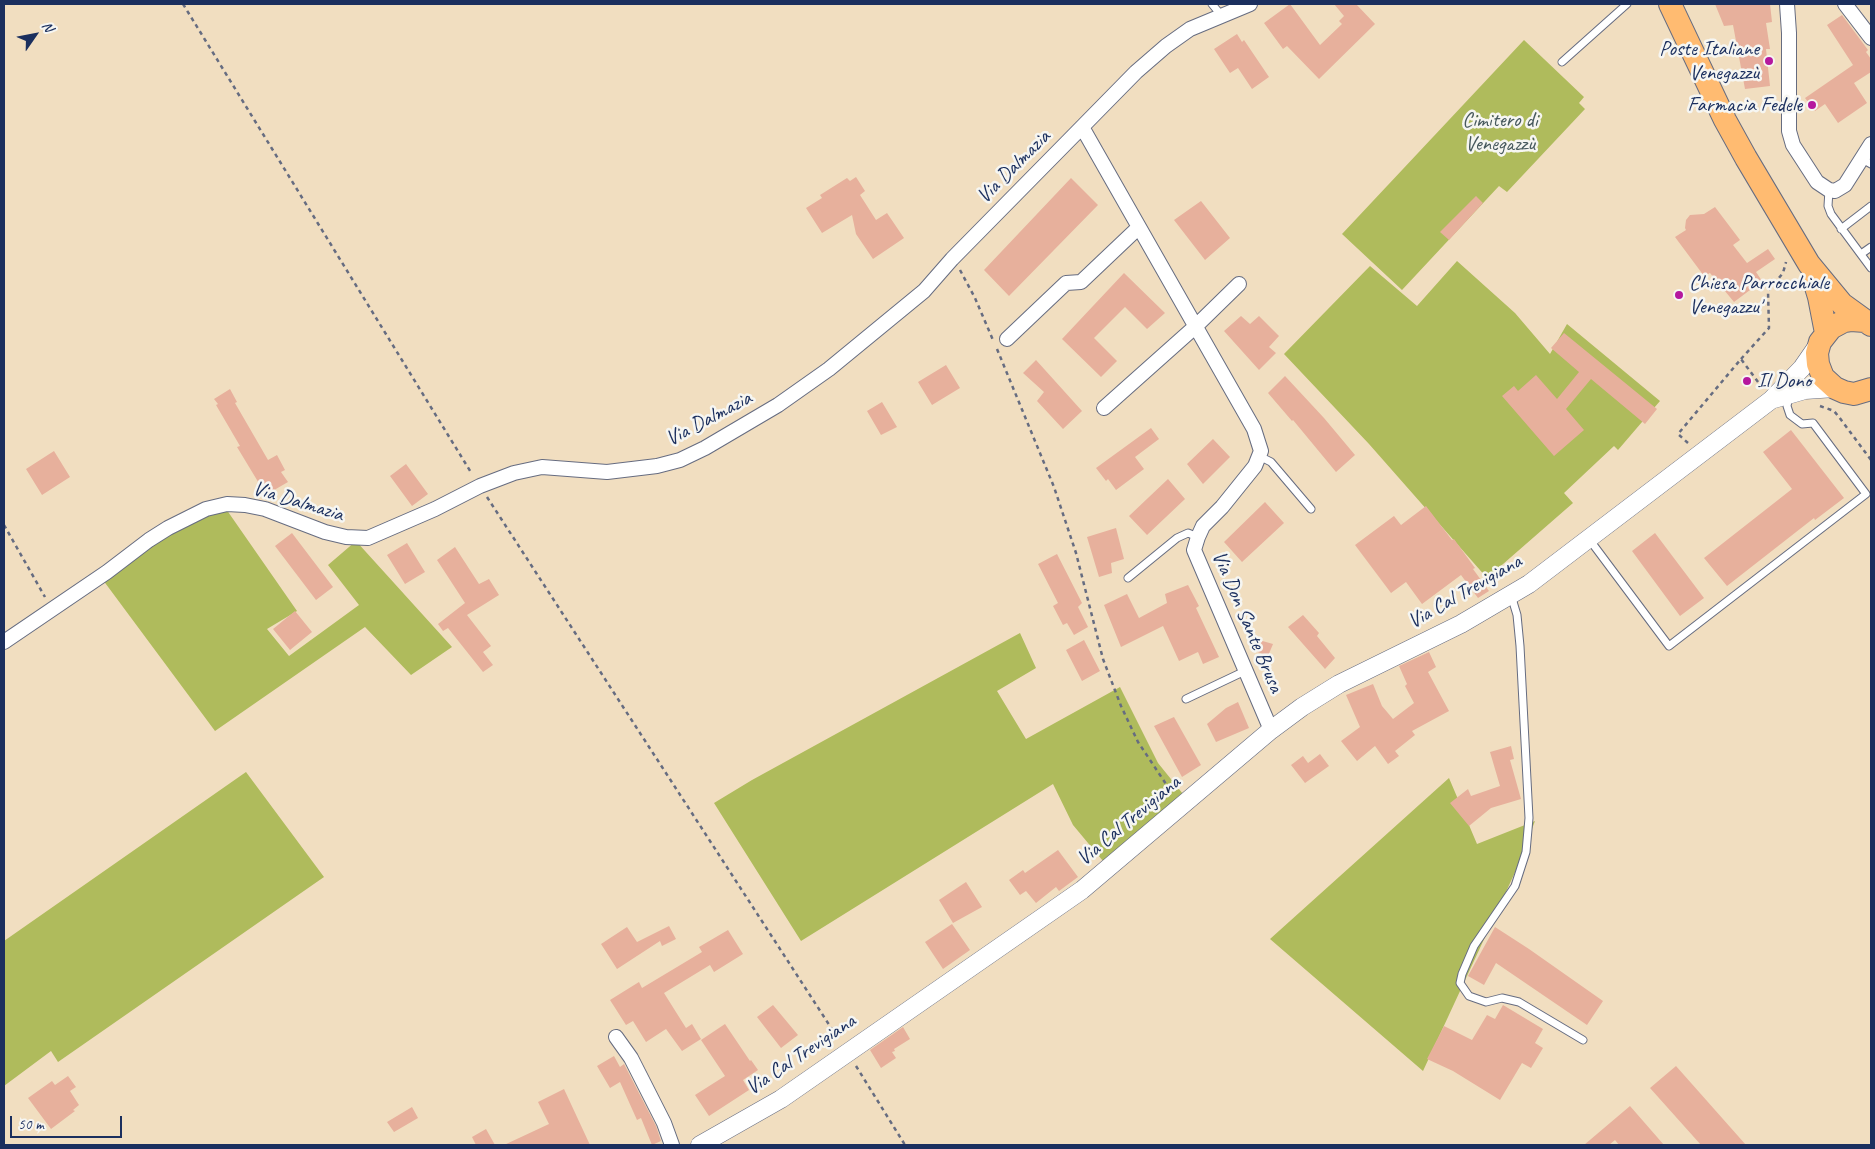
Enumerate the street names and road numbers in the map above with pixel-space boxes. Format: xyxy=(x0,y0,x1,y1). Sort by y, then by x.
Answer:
street label: Via Dalmazia xyxy=(972,125,1056,209)
street label: Via Dalmazia xyxy=(662,386,756,452)
street label: Via Dalmazia xyxy=(250,476,346,528)
street label: Via Don Sante Brusa xyxy=(1206,547,1288,697)
street label: Via Cal Trevigiana xyxy=(1404,549,1526,635)
street label: Via Cal Trevigiana xyxy=(1072,771,1186,871)
street label: Via Cal Trevigiana xyxy=(741,1009,861,1101)

